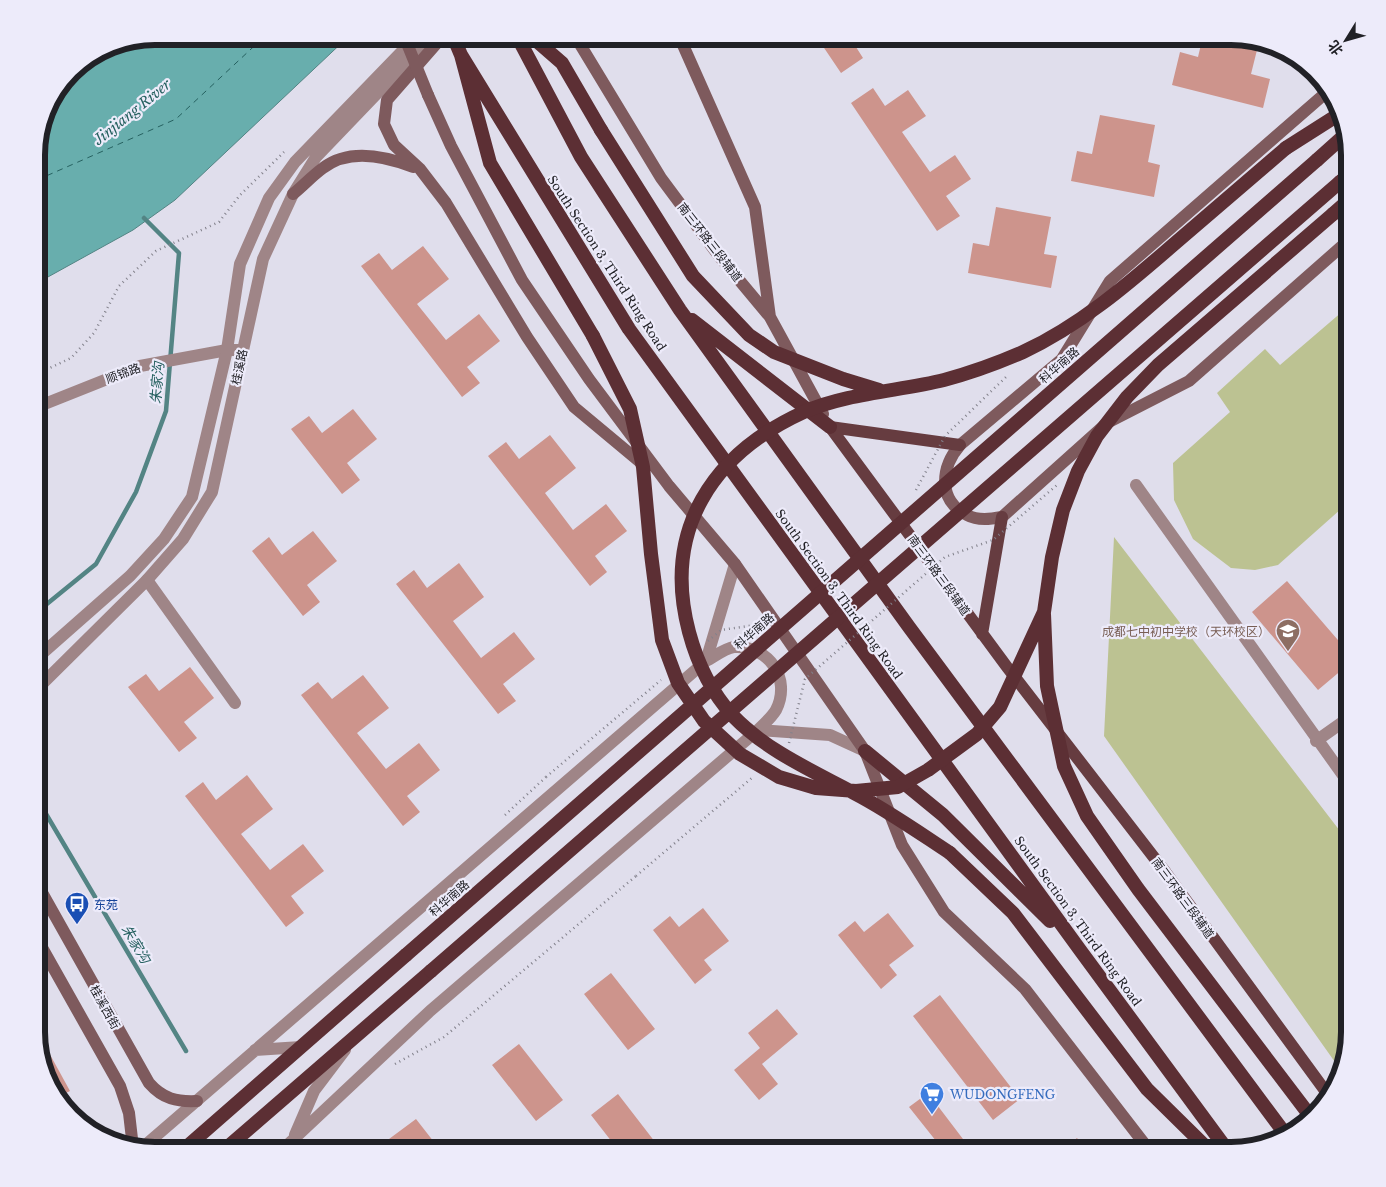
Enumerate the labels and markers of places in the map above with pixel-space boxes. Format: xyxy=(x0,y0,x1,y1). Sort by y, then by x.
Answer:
school or university icon: 成都七中初中学校（天环校区） xyxy=(1275,618,1301,652)
place label: 成都七中初中学校（天环校区） xyxy=(1102,624,1270,639)
bus stop icon: 东苑 xyxy=(64,891,90,925)
place label: 东苑 xyxy=(94,897,118,912)
supermarket icon: WUDONGFENG xyxy=(919,1081,945,1115)
place label: WUDONGFENG xyxy=(949,1087,1056,1102)

